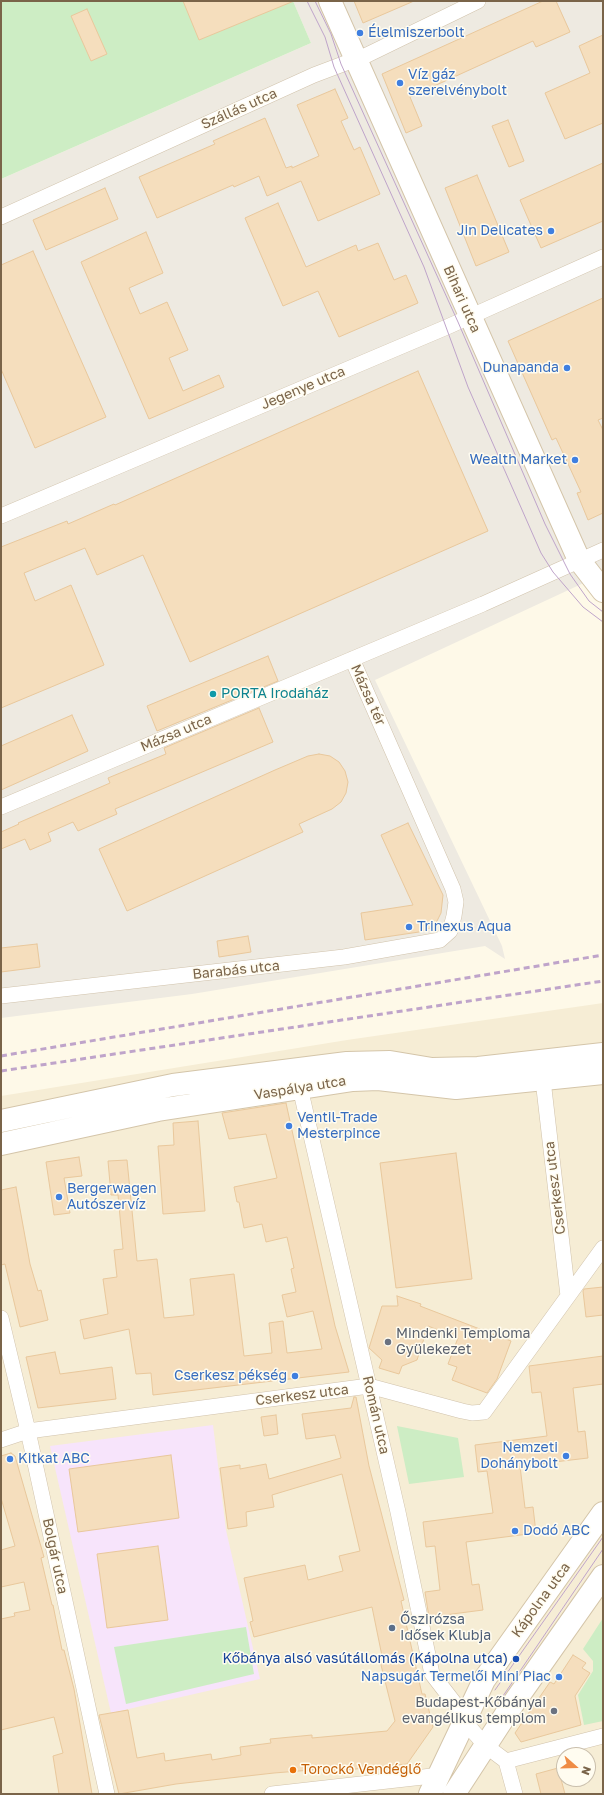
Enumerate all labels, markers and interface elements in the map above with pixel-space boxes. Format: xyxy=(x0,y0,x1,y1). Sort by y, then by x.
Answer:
place label: Élelmiszerbolt xyxy=(368,25,465,41)
marker: Élelmiszerbolt xyxy=(355,28,365,38)
place label: Víz gáz szerelvénybolt xyxy=(408,67,507,100)
marker: Víz gáz szerelvénybolt xyxy=(395,78,405,88)
street label: Szállás utca xyxy=(198,85,280,133)
place label: Jin Delicates xyxy=(457,223,543,239)
marker: Jin Delicates xyxy=(546,226,556,236)
street label: Bihari utca xyxy=(440,263,484,335)
place label: Dunapanda xyxy=(483,360,559,376)
street label: Jegenye utca xyxy=(258,363,348,413)
marker: Dunapanda xyxy=(562,363,572,373)
place label: Wealth Market xyxy=(469,452,567,468)
marker: Wealth Market xyxy=(570,455,580,465)
street label: Mázsa tér xyxy=(347,662,389,728)
place label: PORTA Irodaház xyxy=(221,686,329,702)
marker: PORTA Irodaház xyxy=(208,689,218,699)
street label: Mázsa utca xyxy=(138,711,214,755)
place label: Trinexus Aqua xyxy=(417,919,511,935)
marker: Trinexus Aqua xyxy=(404,922,414,932)
street label: Barabás utca xyxy=(192,957,280,983)
street label: Vaspálya utca xyxy=(253,1072,347,1104)
place label: Ventil-Trade Mesterpince xyxy=(297,1110,380,1142)
marker: Ventil-Trade Mesterpince xyxy=(284,1121,294,1131)
street label: Cserkesz utca xyxy=(541,1140,569,1236)
place label: Bergerwagen Autószervíz xyxy=(67,1181,157,1214)
marker: Bergerwagen Autószervíz xyxy=(54,1192,64,1202)
place label: Mindenki Temploma Gyülekezet xyxy=(396,1326,530,1358)
marker: Mindenki Temploma Gyülekezet xyxy=(383,1337,393,1347)
place label: Cserkesz pékség xyxy=(174,1368,287,1384)
marker: Cserkesz pékség xyxy=(290,1371,300,1381)
street label: Román utca xyxy=(359,1374,393,1456)
street label: Cserkesz utca xyxy=(254,1381,350,1409)
place label: Nemzeti Dohánybolt xyxy=(480,1440,558,1472)
place label: Kitkat ABC xyxy=(18,1451,90,1467)
marker: Nemzeti Dohánybolt xyxy=(561,1451,571,1461)
marker: Kitkat ABC xyxy=(5,1454,15,1464)
street label: Bolgár utca xyxy=(39,1516,71,1596)
place label: Dodó ABC xyxy=(523,1523,590,1539)
marker: Dodó ABC xyxy=(510,1526,520,1536)
street label: Kápolna utca xyxy=(508,1559,574,1641)
place label: Őszirózsa Idősek Klubja xyxy=(400,1612,491,1644)
marker: Őszirózsa Idősek Klubja xyxy=(387,1623,397,1633)
place label: Kőbánya alsó vasútállomás (Kápolna utca) xyxy=(222,1651,508,1667)
marker: Kőbánya alsó vasútállomás (Kápolna utca) xyxy=(511,1654,521,1664)
place label: Napsugár Termelői Mini Piac xyxy=(361,1669,551,1685)
marker: Napsugár Termelői Mini Piac xyxy=(554,1672,564,1682)
place label: Budapest-Kőbányai evangélikus templom xyxy=(402,1695,546,1728)
marker: Budapest-Kőbányai evangélikus templom xyxy=(549,1706,559,1716)
north arrow xyxy=(556,1747,596,1787)
place label: Torockó Vendéglő xyxy=(301,1762,421,1778)
marker: Torockó Vendéglő xyxy=(288,1765,298,1775)
text: N xyxy=(579,1765,594,1777)

